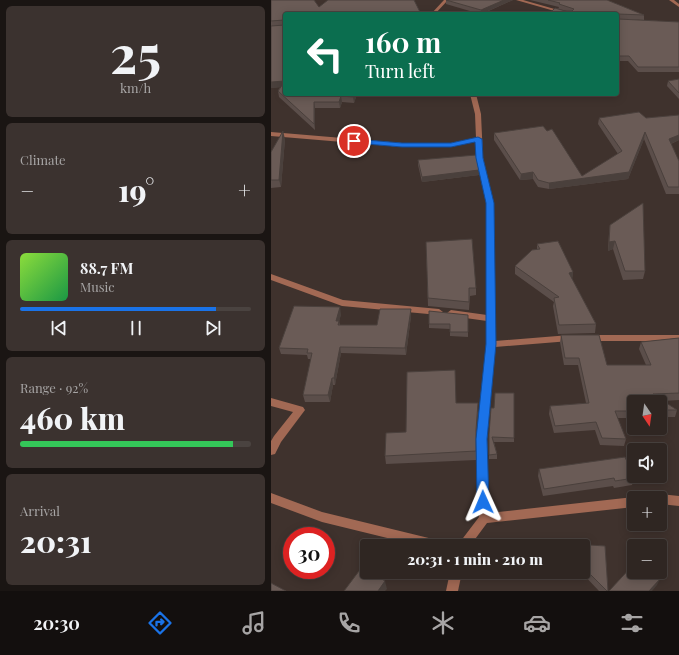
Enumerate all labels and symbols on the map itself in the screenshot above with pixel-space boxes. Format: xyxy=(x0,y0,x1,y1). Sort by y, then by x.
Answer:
pin xyxy=(337,124,371,158)
north arrow xyxy=(627,395,667,435)
position arrow xyxy=(462,481,504,523)
speed limit sign: 30 xyxy=(283,527,335,579)

